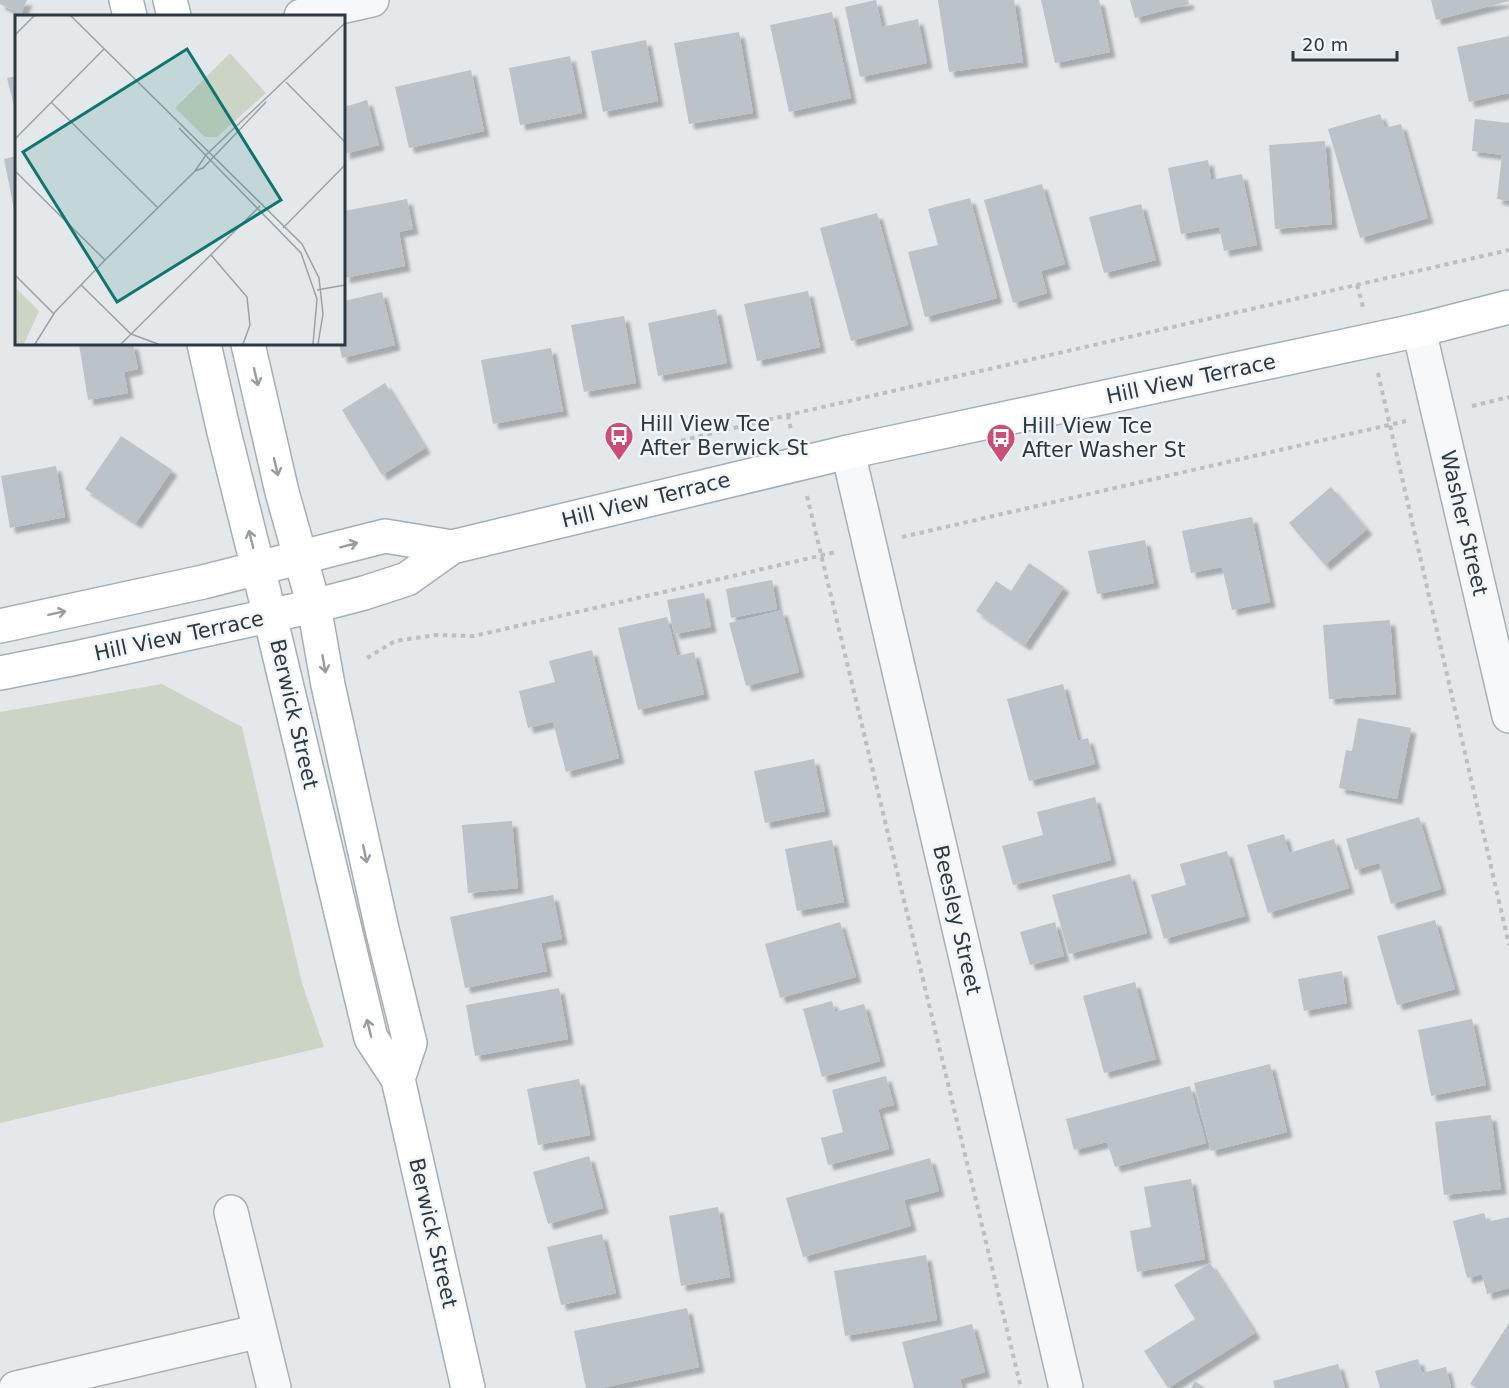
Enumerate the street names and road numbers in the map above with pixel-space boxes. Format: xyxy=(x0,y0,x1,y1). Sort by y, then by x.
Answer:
street label: Hill View Terrace xyxy=(1104,349,1278,409)
street label: Washer Street xyxy=(1436,448,1492,598)
street label: Hill View Terrace xyxy=(559,467,733,533)
street label: Hill View Terrace xyxy=(92,606,266,666)
street label: Berwick Street xyxy=(265,637,323,791)
street label: Beesley Street xyxy=(928,843,986,997)
street label: Berwick Street xyxy=(404,1156,462,1310)

